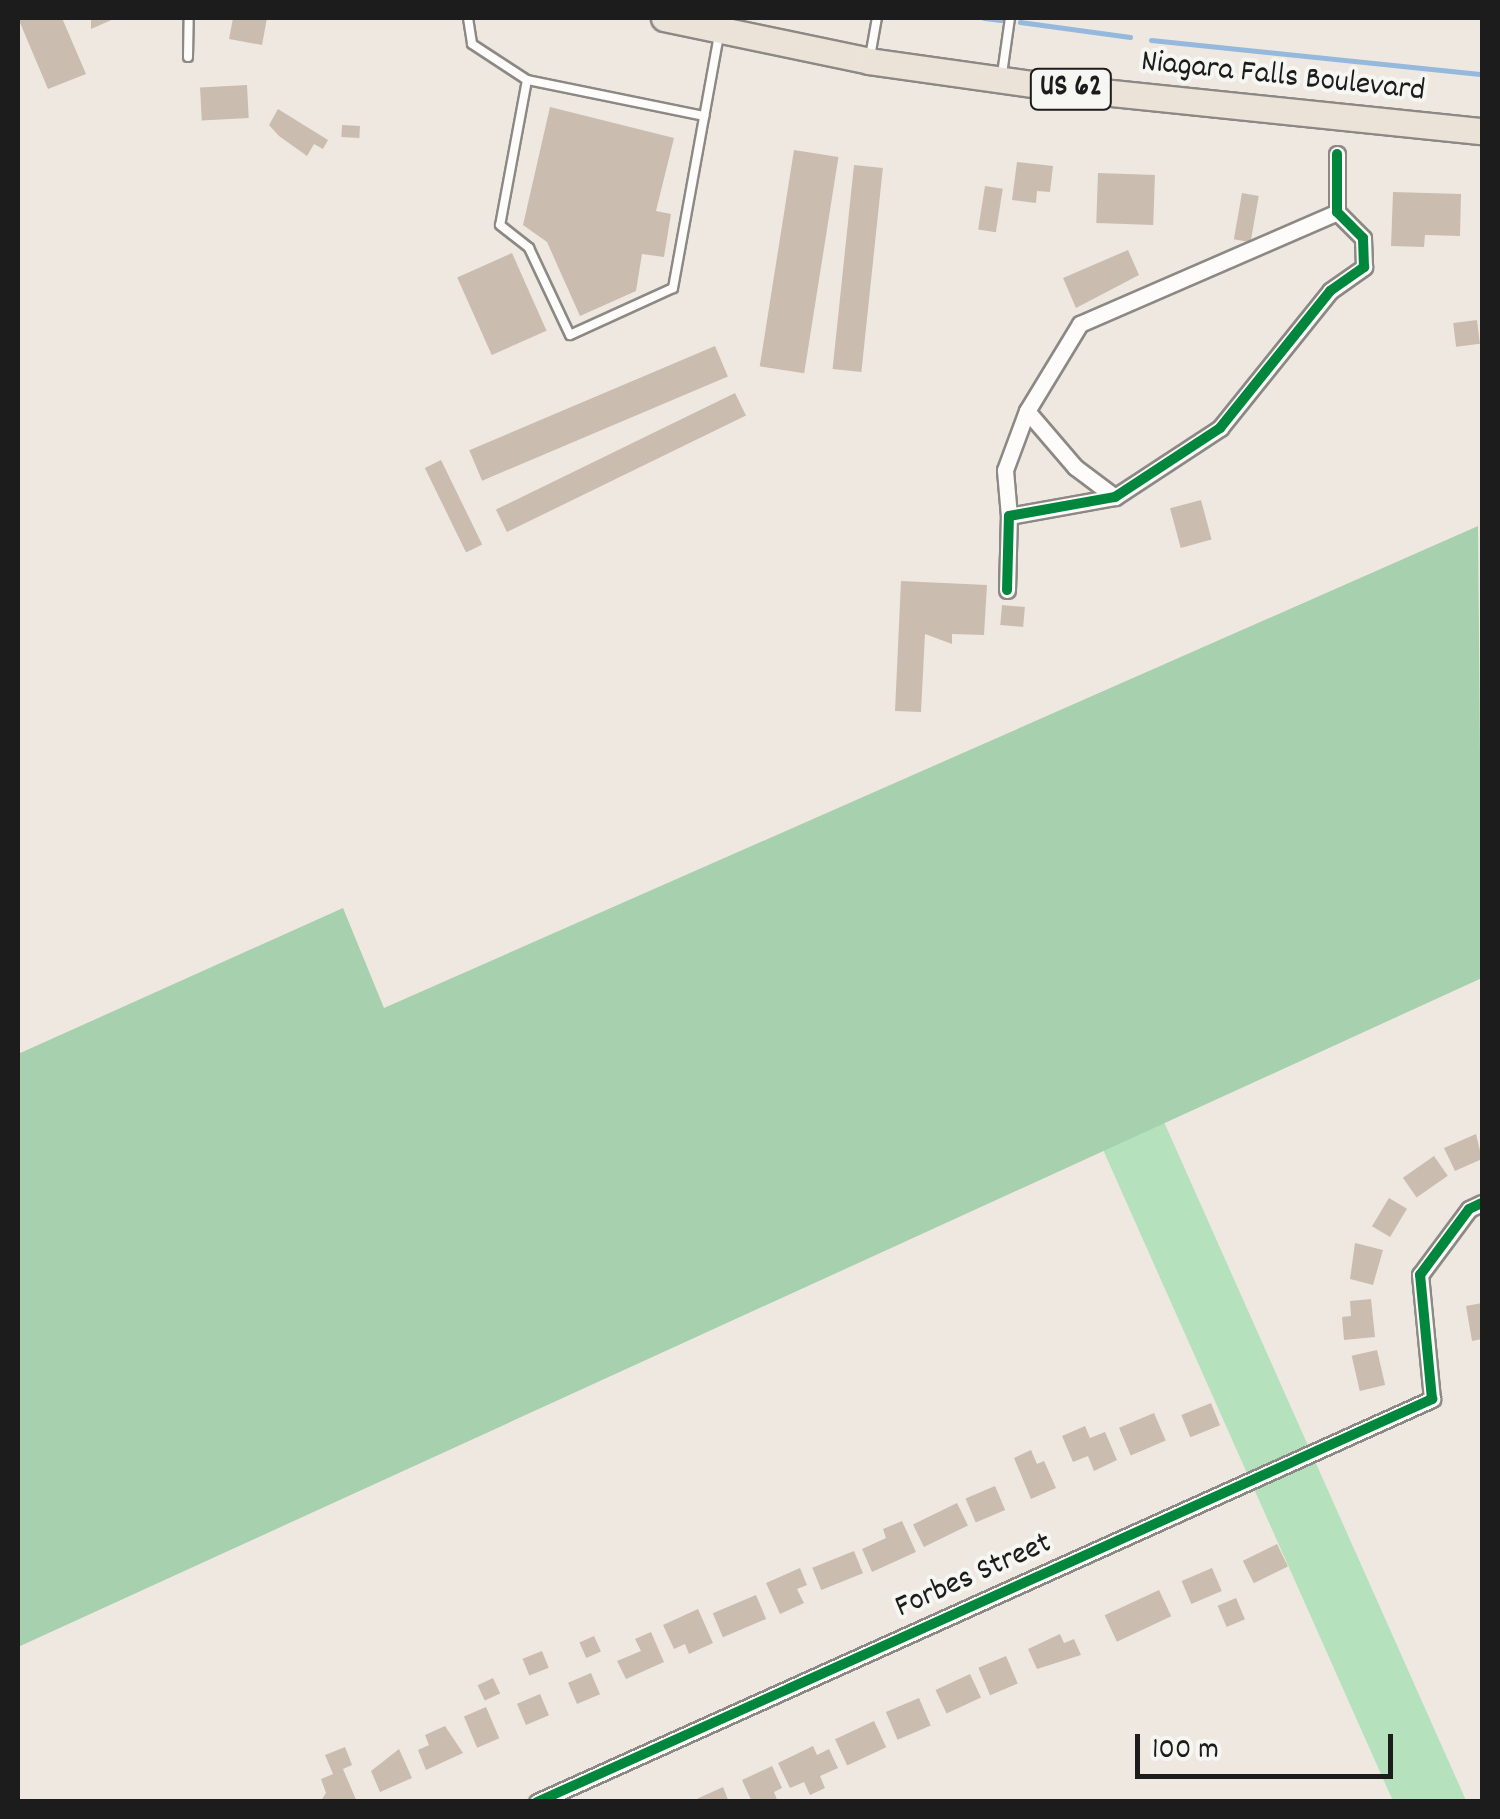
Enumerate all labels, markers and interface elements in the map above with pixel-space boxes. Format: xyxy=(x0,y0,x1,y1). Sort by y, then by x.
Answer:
street label: Niagara Falls Boulevard xyxy=(1139,44,1427,112)
road number: US 62 xyxy=(1028,64,1114,114)
street label: Forbes Street xyxy=(890,1526,1058,1628)
scale bar xyxy=(1140,1714,1398,1776)
text: 100 m xyxy=(1152,1730,1219,1773)

